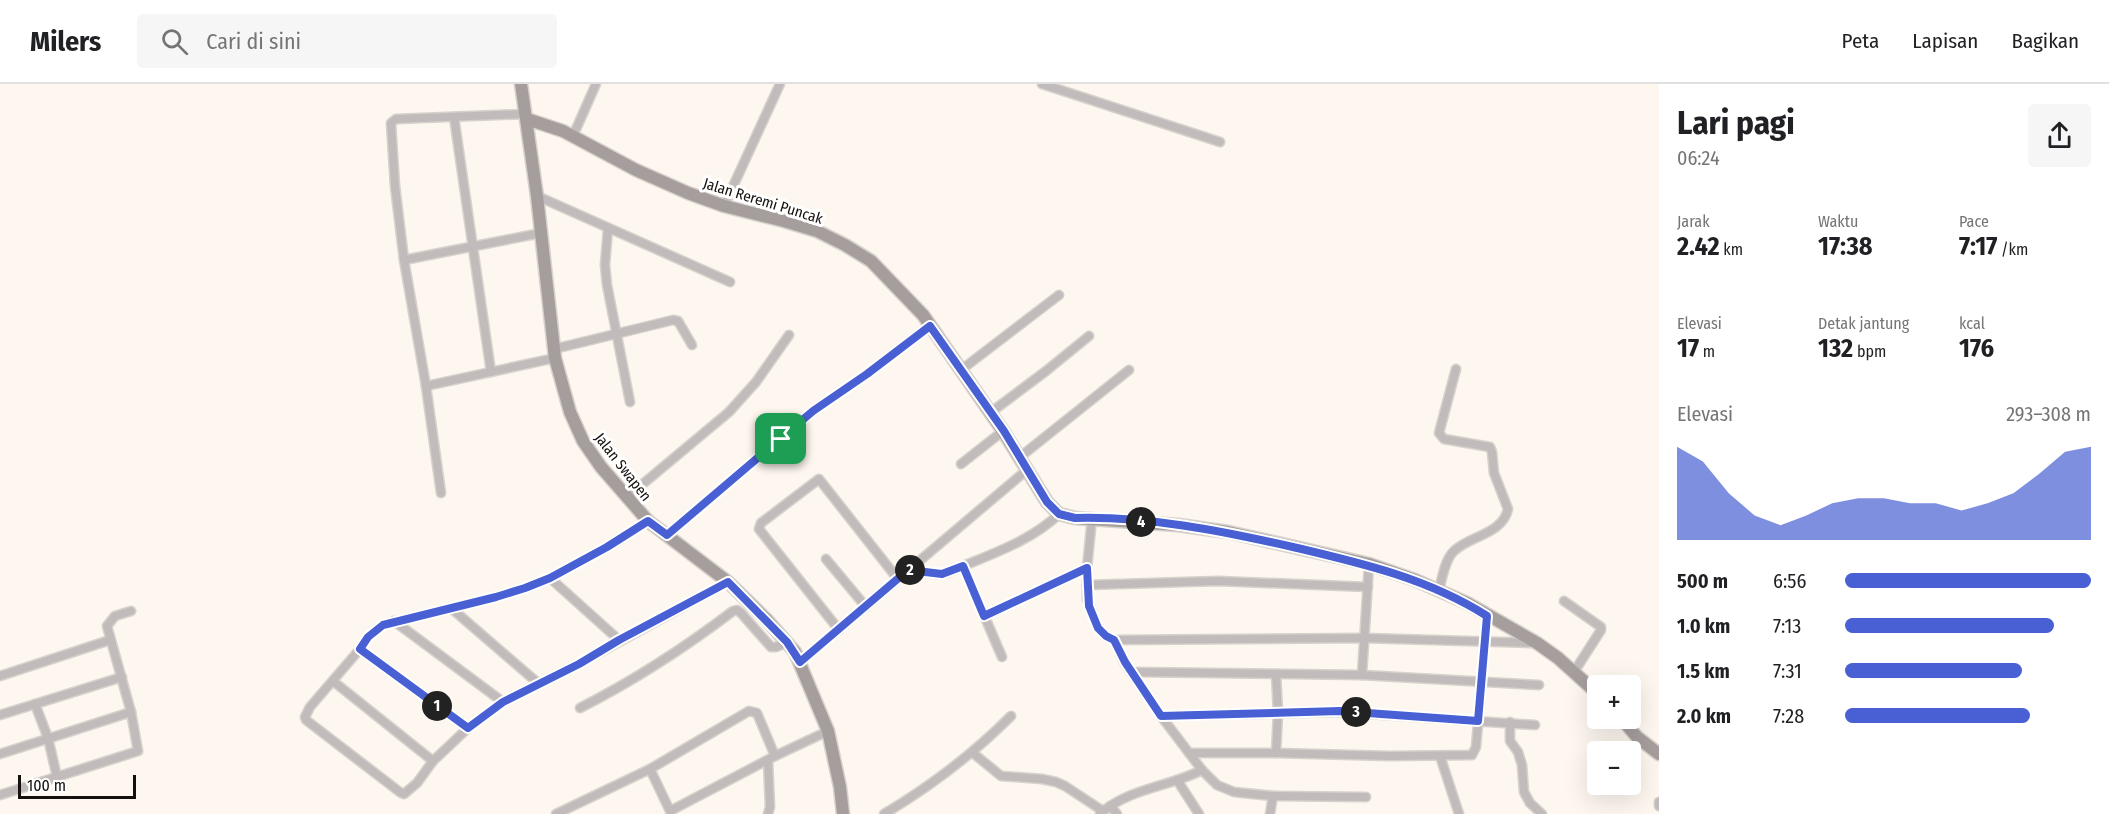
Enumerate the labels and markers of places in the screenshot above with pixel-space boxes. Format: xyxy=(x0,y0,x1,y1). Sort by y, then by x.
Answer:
pin xyxy=(755,413,806,464)
pin: 4 xyxy=(1126,507,1156,537)
pin: 2 xyxy=(895,555,925,585)
pin: 1 xyxy=(422,691,452,721)
pin: 3 xyxy=(1341,697,1371,727)

